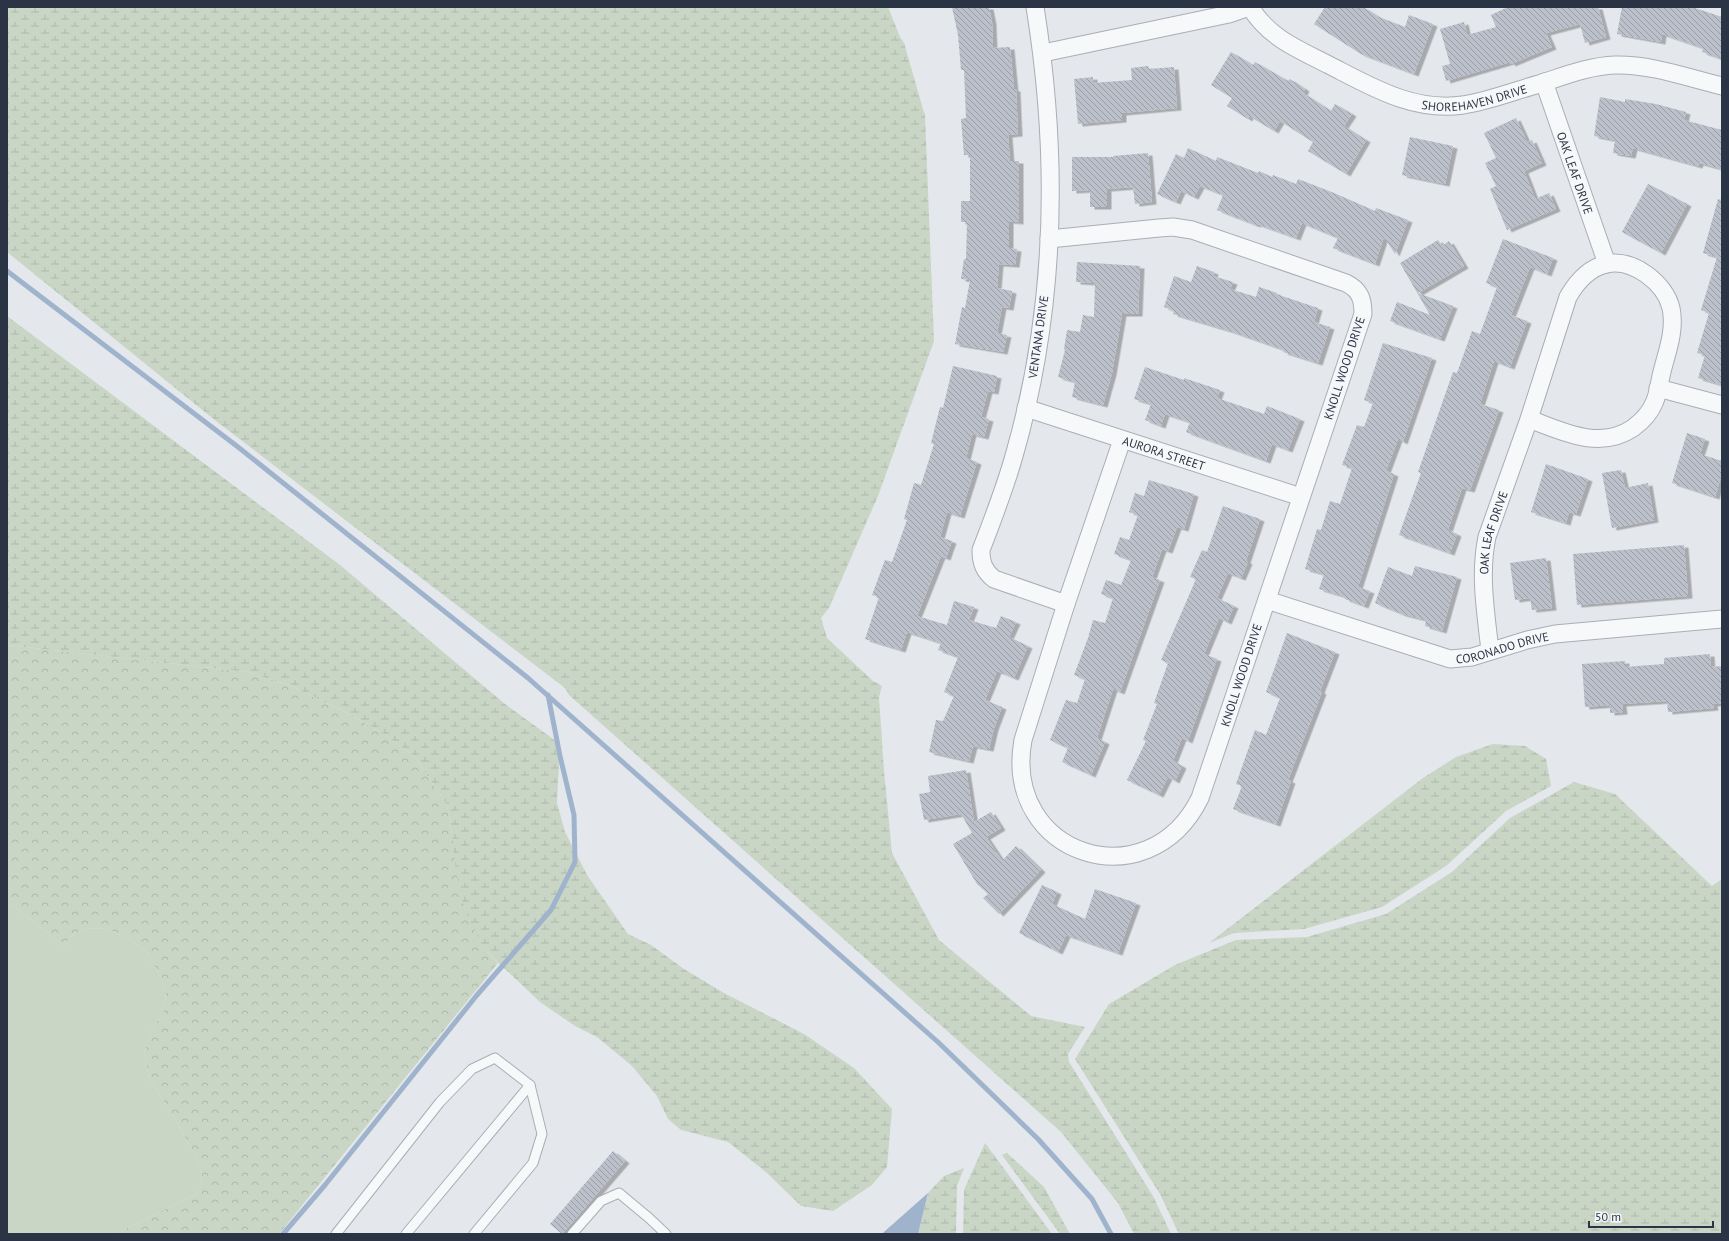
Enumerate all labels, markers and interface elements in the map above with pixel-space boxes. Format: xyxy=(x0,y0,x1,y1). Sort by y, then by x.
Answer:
street label: SHOREHAVEN DRIVE xyxy=(1421,81,1529,114)
street label: OAK LEAF DRIVE xyxy=(1554,130,1597,216)
street label: VENTANA DRIVE xyxy=(1025,294,1051,381)
street label: KNOLL WOOD DRIVE xyxy=(1320,315,1368,421)
street label: AURORA STREET xyxy=(1121,432,1207,473)
street label: OAK LEAF DRIVE xyxy=(1476,489,1510,574)
street label: KNOLL WOOD DRIVE xyxy=(1217,622,1265,728)
street label: CORONADO DRIVE xyxy=(1455,628,1550,666)
scale bar xyxy=(1589,1203,1713,1229)
text: 50 m xyxy=(1595,1209,1621,1224)

